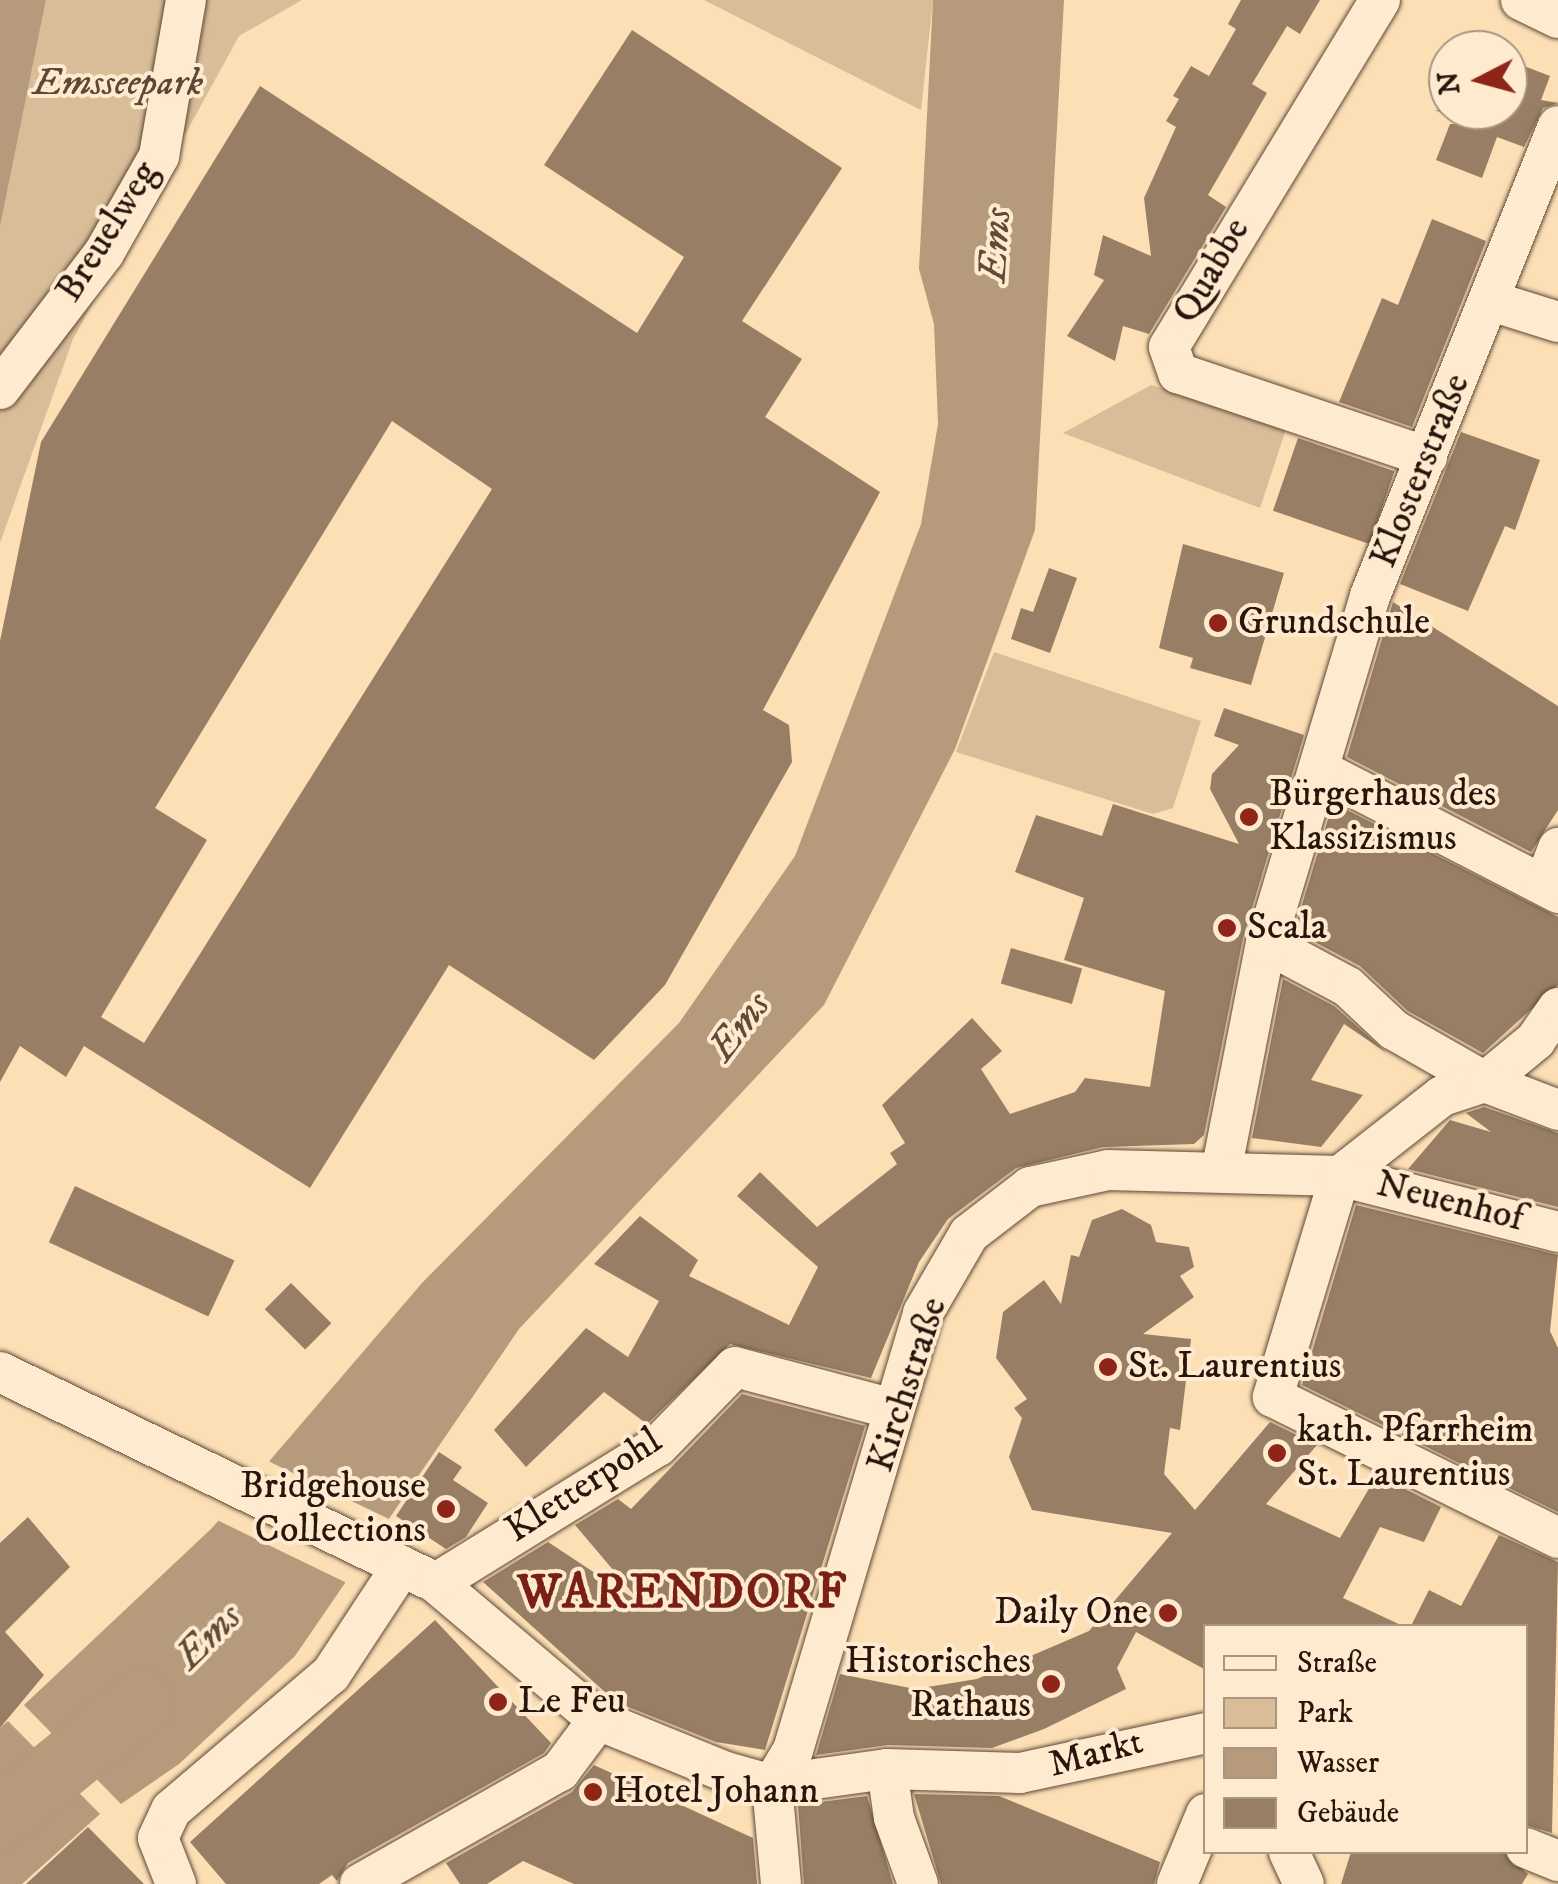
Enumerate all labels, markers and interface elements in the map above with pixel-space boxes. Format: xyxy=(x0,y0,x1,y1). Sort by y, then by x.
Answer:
north arrow xyxy=(1428,30,1528,130)
park label: Emsseepark xyxy=(33,61,203,107)
text: N xyxy=(1431,70,1468,96)
street label: Breuelweg xyxy=(47,153,169,311)
water label: Ems xyxy=(969,206,1023,284)
street label: Quabbe xyxy=(1164,210,1260,332)
street label: Klosterstraße xyxy=(1361,367,1481,575)
place label: Grundschule xyxy=(1238,600,1430,646)
marker: Grundschule xyxy=(1207,612,1229,634)
place label: Bürgerhaus des Klassizismus xyxy=(1269,772,1496,862)
marker: Bürgerhaus des Klassizismus xyxy=(1238,806,1260,828)
place label: Scala xyxy=(1247,905,1327,951)
marker: Scala xyxy=(1216,917,1238,939)
water label: Ems xyxy=(699,983,781,1071)
street label: Neuenhof xyxy=(1372,1162,1528,1242)
street label: Kirchstraße xyxy=(858,1292,958,1478)
place label: St. Laurentius xyxy=(1128,1344,1342,1390)
marker: St. Laurentius xyxy=(1097,1356,1119,1378)
place label: kath. Pfarrheim St. Laurentius xyxy=(1297,1408,1534,1498)
street label: Kletterpohl xyxy=(498,1419,670,1553)
marker: kath. Pfarrheim St. Laurentius xyxy=(1266,1442,1288,1464)
place label: Bridgehouse Collections xyxy=(240,1464,426,1554)
marker: Bridgehouse Collections xyxy=(435,1498,457,1520)
district label: WARENDORF xyxy=(517,1565,849,1623)
place label: Daily One xyxy=(994,1590,1148,1636)
water label: Ems xyxy=(166,1594,252,1680)
marker: Daily One xyxy=(1157,1602,1179,1624)
legend xyxy=(1203,1624,1528,1854)
place label: Historisches Rathaus xyxy=(845,1639,1031,1728)
text: Straße xyxy=(1297,1645,1377,1682)
marker: Historisches Rathaus xyxy=(1040,1673,1062,1695)
place label: Le Feu xyxy=(518,1679,626,1725)
marker: Le Feu xyxy=(487,1691,509,1713)
text: Park xyxy=(1297,1695,1353,1732)
street label: Markt xyxy=(1044,1720,1148,1788)
text: Wasser xyxy=(1297,1745,1379,1782)
place label: Hotel Johann xyxy=(613,1769,819,1815)
marker: Hotel Johann xyxy=(582,1781,604,1803)
text: Gebäude xyxy=(1297,1795,1399,1832)

